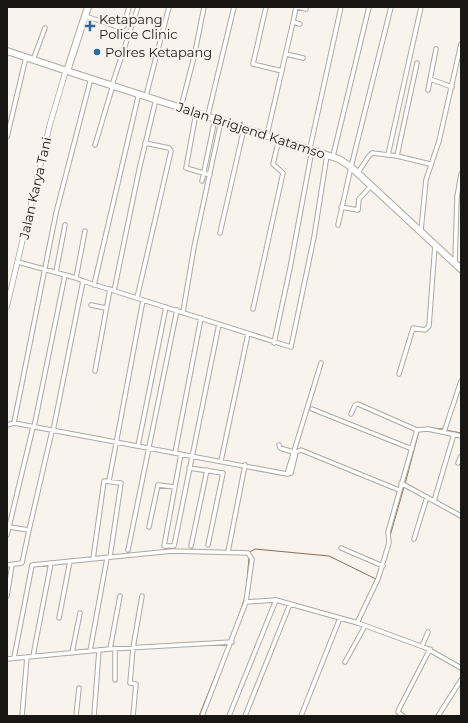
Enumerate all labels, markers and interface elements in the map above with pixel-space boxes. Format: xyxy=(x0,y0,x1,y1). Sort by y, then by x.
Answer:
place label: Ketapang Police Clinic xyxy=(99,11,178,42)
marker: Ketapang Police Clinic xyxy=(84,20,96,32)
place label: Polres Ketapang xyxy=(105,44,212,60)
marker: Polres Ketapang xyxy=(92,47,102,57)
street label: Jalan Brigjend Katamso xyxy=(174,98,327,162)
street label: Jalan Karya Tani xyxy=(15,135,55,242)

